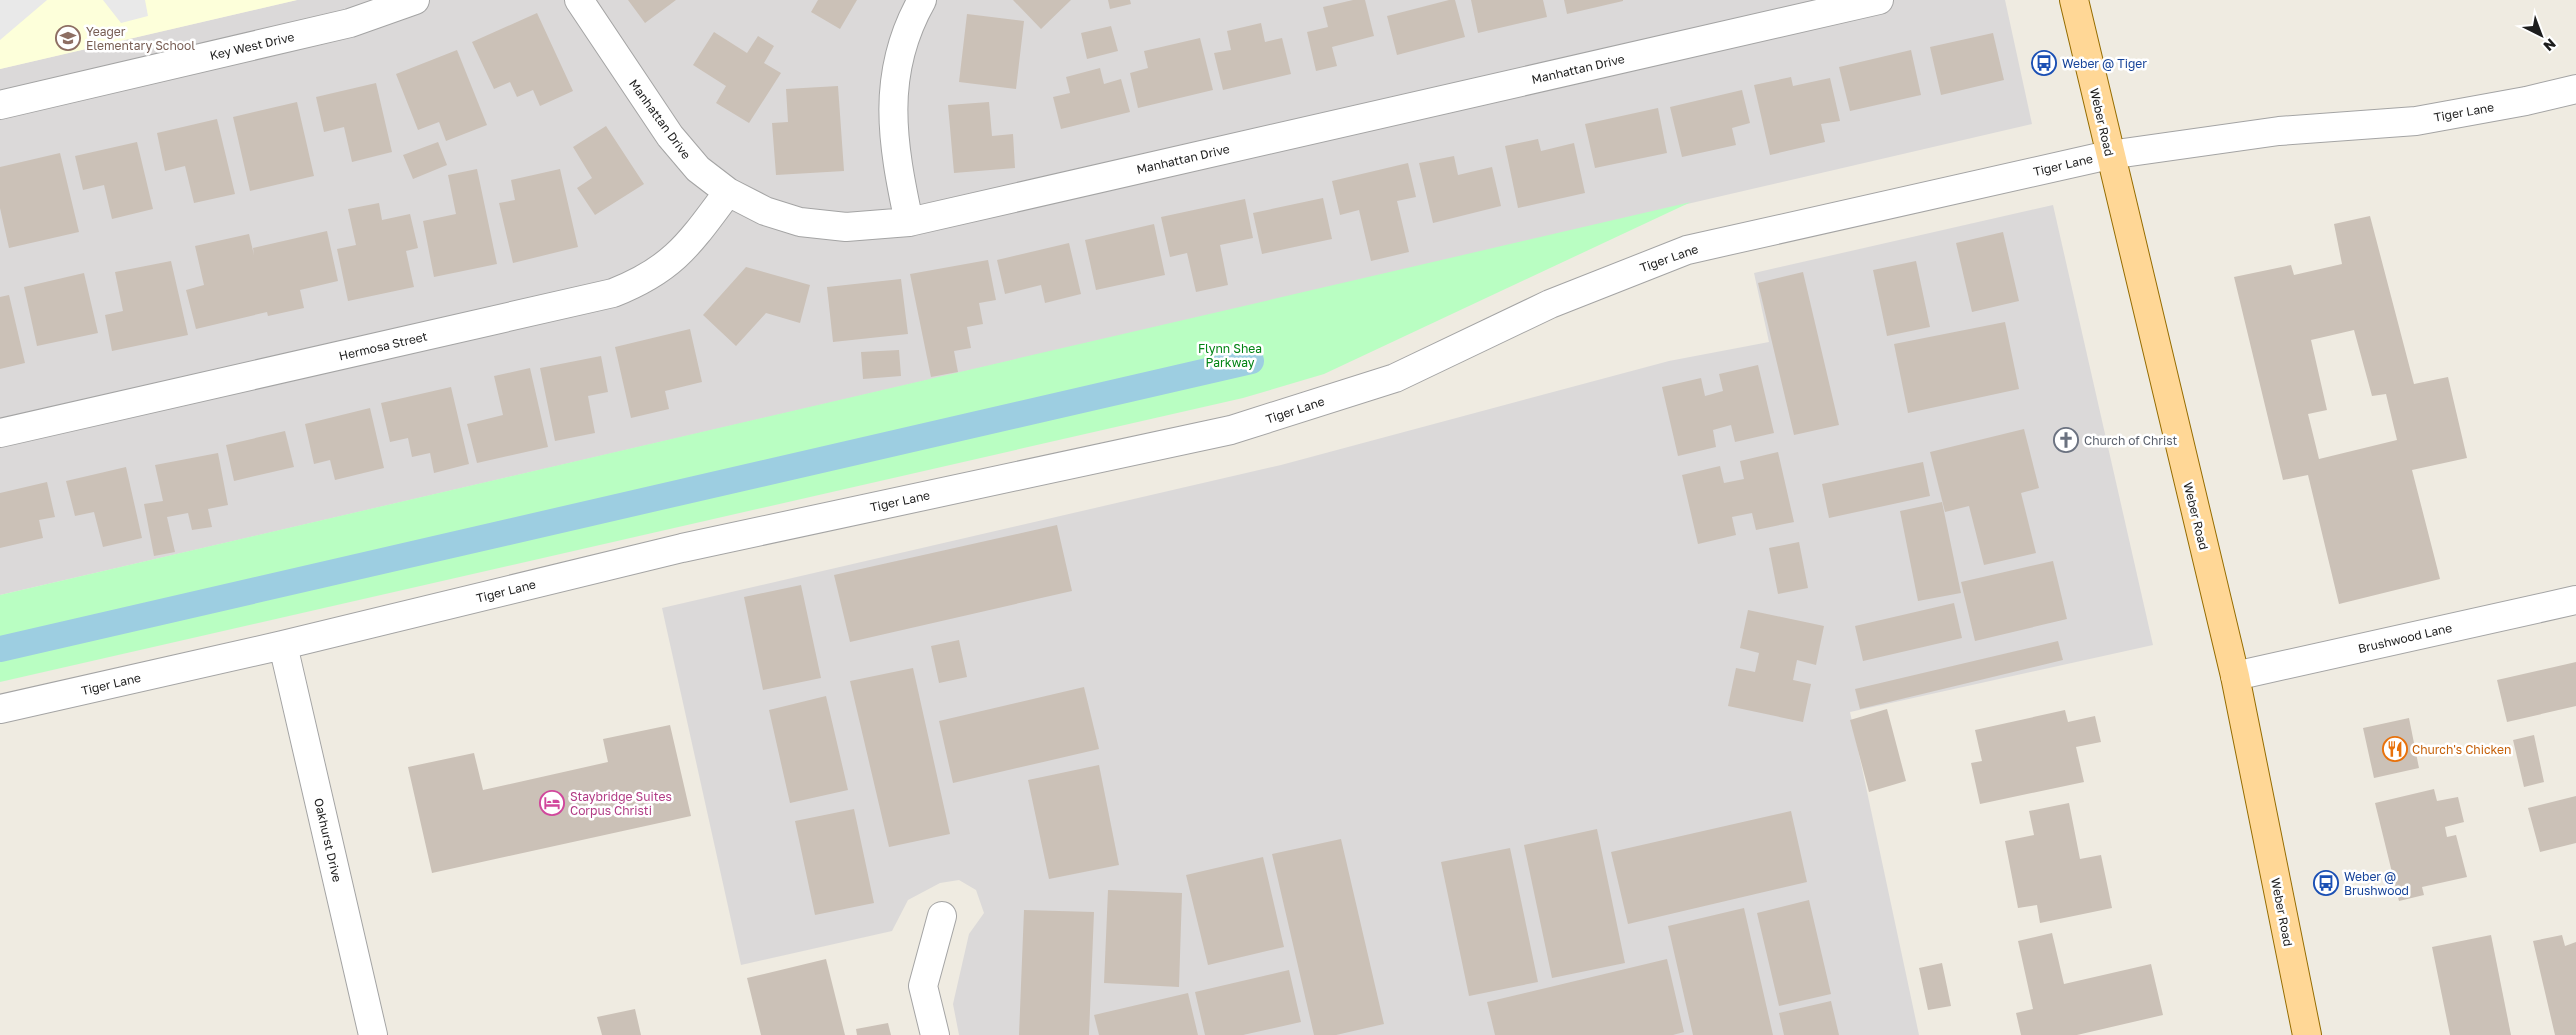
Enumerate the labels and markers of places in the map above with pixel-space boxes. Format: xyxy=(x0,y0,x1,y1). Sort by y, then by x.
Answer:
place label: Yeager Elementary School xyxy=(86,24,195,53)
school or university icon: Yeager Elementary School xyxy=(55,25,81,51)
bus stop icon: Weber @ Tiger xyxy=(2031,50,2057,76)
place label: Weber @ Tiger xyxy=(2062,56,2147,71)
church icon: Church of Christ xyxy=(2053,427,2079,453)
place label: Church of Christ xyxy=(2084,433,2178,448)
restaurant icon: Church's Chicken xyxy=(2382,736,2408,762)
place label: Church's Chicken xyxy=(2412,742,2511,757)
place label: Staybridge Suites Corpus Christi xyxy=(570,789,672,818)
hotel icon: Staybridge Suites Corpus Christi xyxy=(539,790,565,816)
place label: Weber @ Brushwood xyxy=(2344,869,2409,898)
bus stop icon: Weber @ Brushwood xyxy=(2313,870,2339,896)

